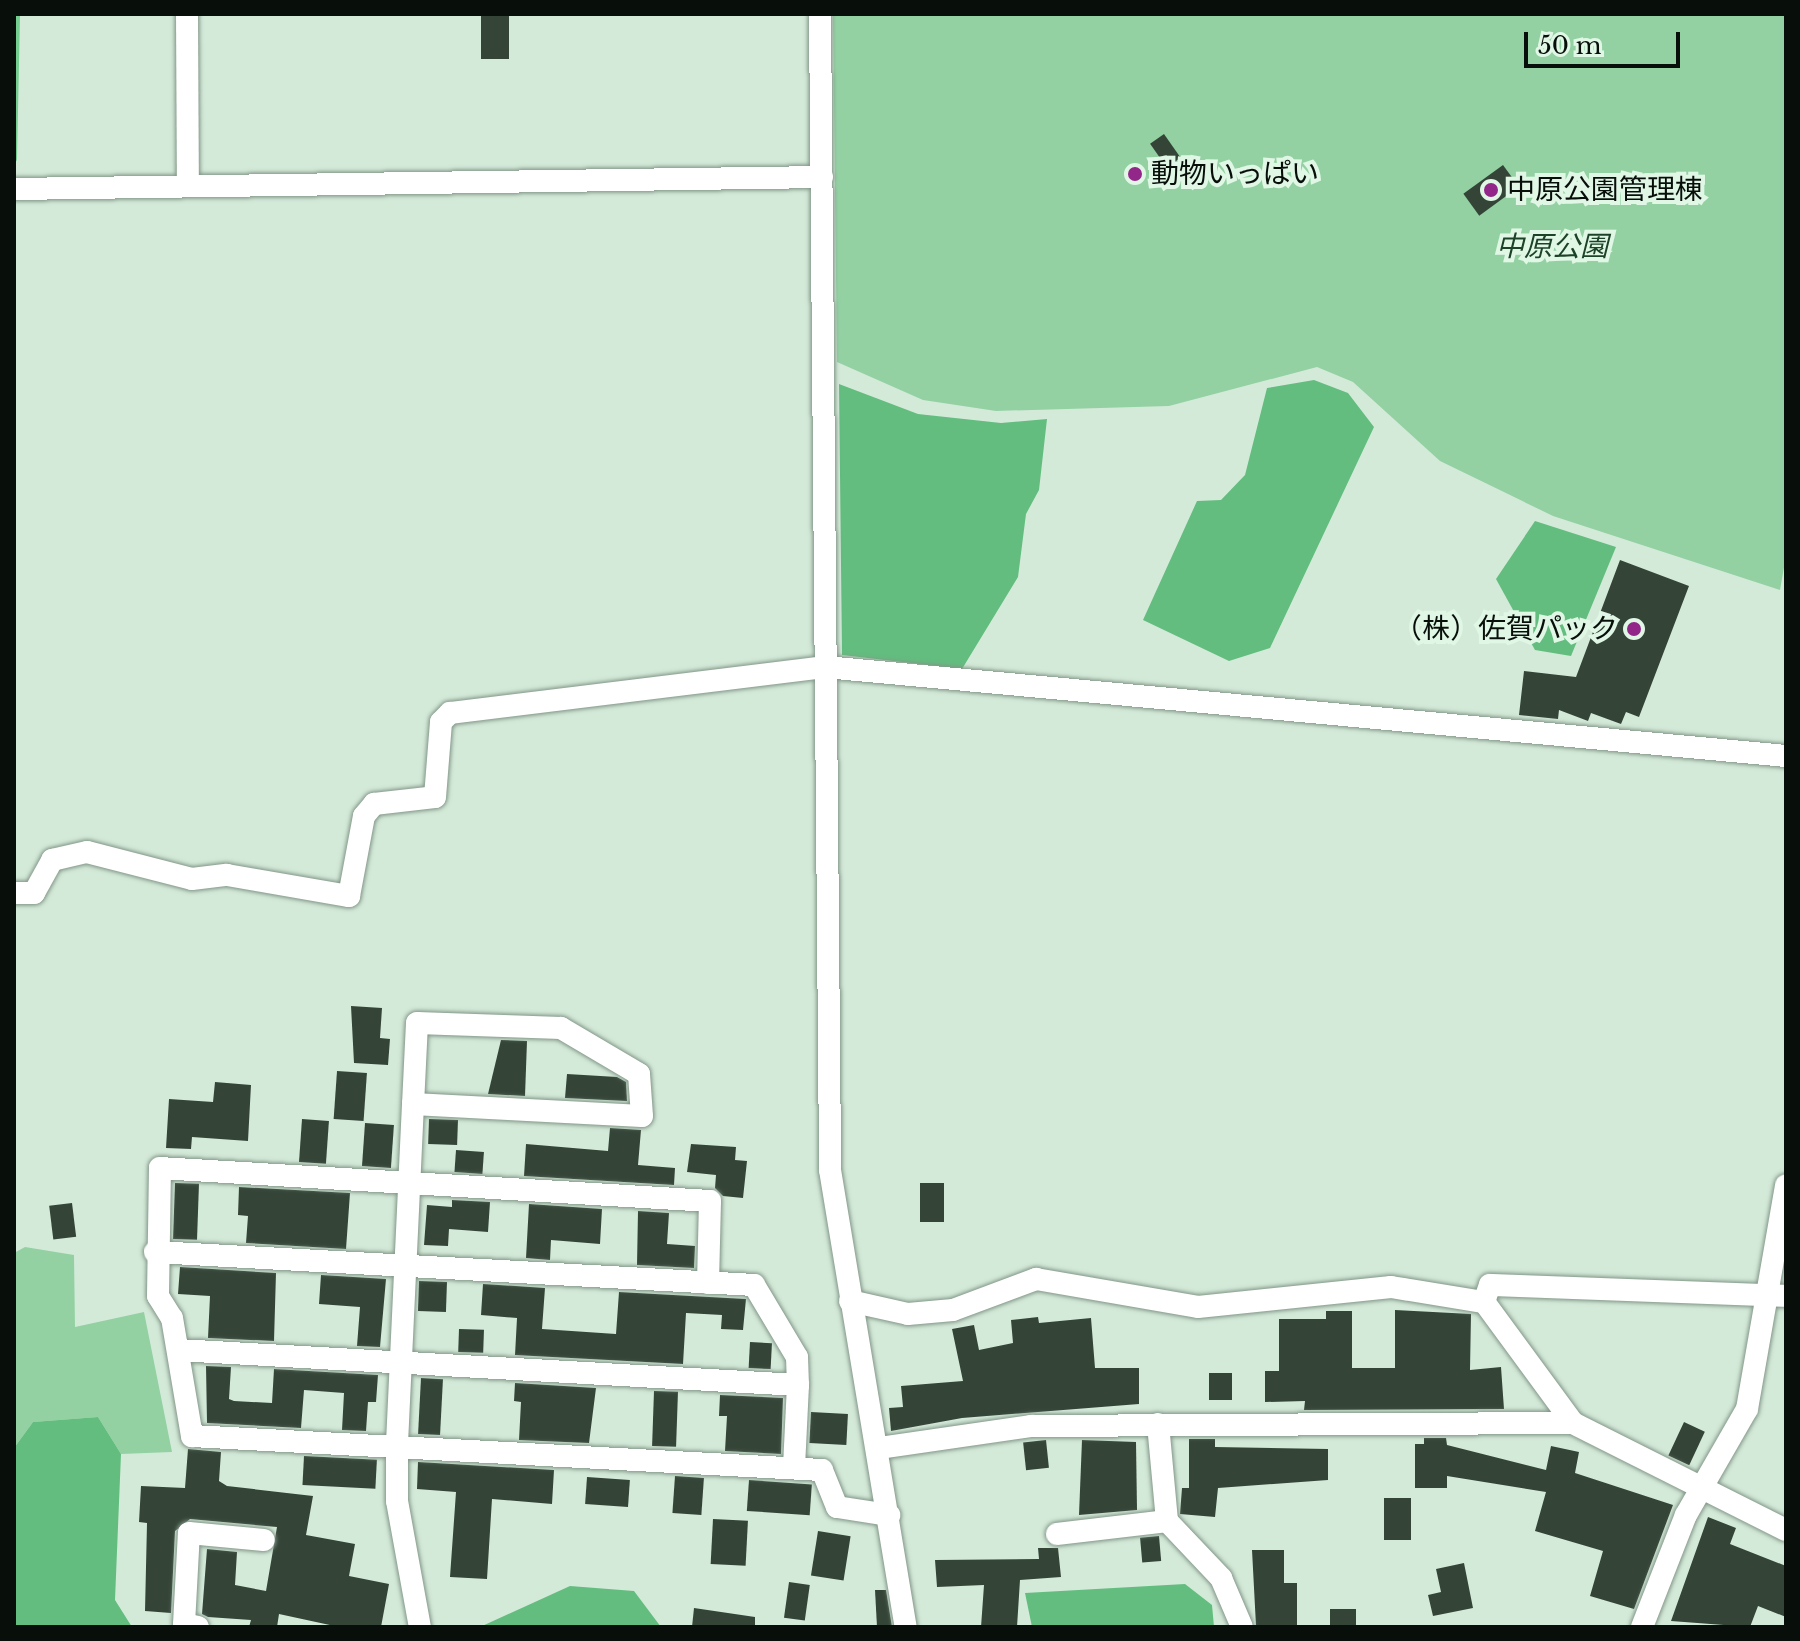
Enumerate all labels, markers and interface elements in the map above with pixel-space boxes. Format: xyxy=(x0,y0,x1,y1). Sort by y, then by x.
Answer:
scale bar xyxy=(1528,16,1684,66)
text: 50 m xyxy=(1538,31,1601,60)
place label: 動物いっぱい xyxy=(1151,157,1319,191)
marker: 動物いっぱい xyxy=(1126,165,1144,183)
place label: 中原公園管理棟 xyxy=(1507,173,1703,207)
marker: 中原公園管理棟 xyxy=(1482,181,1500,199)
park label: 中原公園 xyxy=(1496,230,1608,264)
place label: （株）佐賀パック xyxy=(1394,612,1618,646)
marker: （株）佐賀パック xyxy=(1625,620,1643,638)

